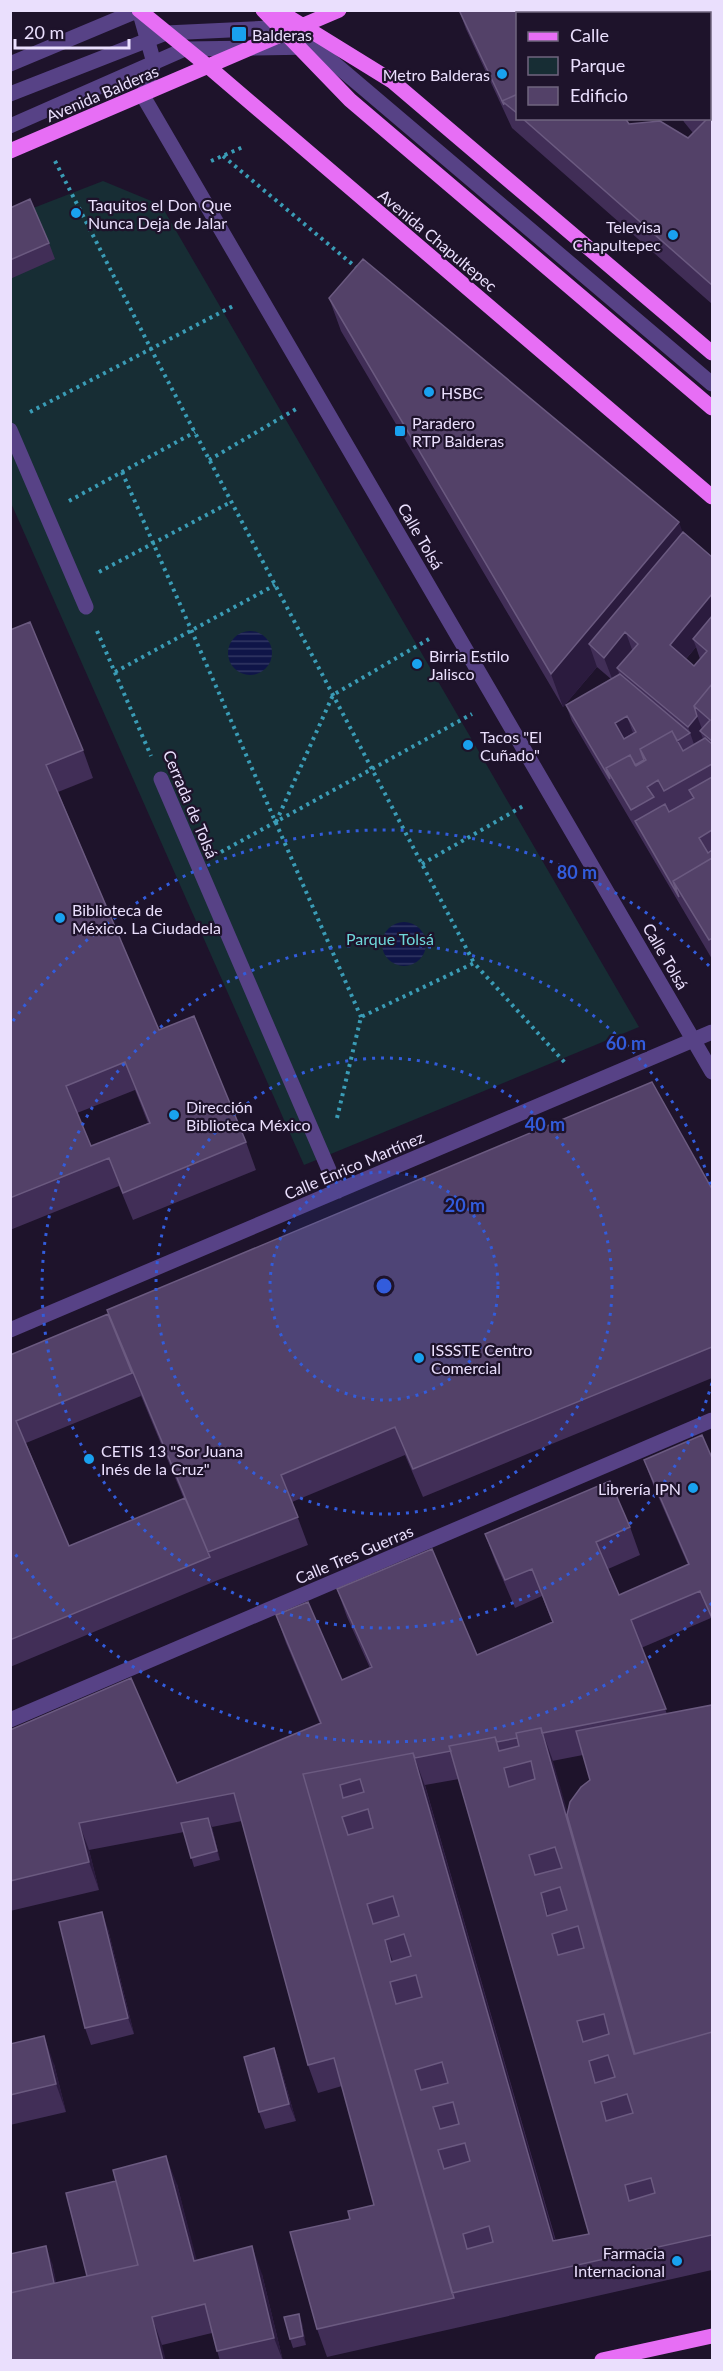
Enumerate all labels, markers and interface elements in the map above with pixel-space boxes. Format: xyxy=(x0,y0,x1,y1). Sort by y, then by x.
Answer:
scale bar xyxy=(15,12,129,50)
legend xyxy=(516,12,711,120)
text: 20 m xyxy=(24,21,64,43)
text: Calle xyxy=(570,24,609,46)
marker: Balderas xyxy=(230,25,248,43)
place label: Balderas xyxy=(252,25,312,44)
text: Parque xyxy=(570,54,625,76)
street label: Avenida Balderas xyxy=(43,61,161,125)
place label: Metro Balderas xyxy=(383,65,490,84)
marker: Metro Balderas xyxy=(495,67,509,81)
text: Edificio xyxy=(570,84,628,106)
street label: Avenida Chapultepec xyxy=(375,185,501,295)
place label: Taquitos el Don Que Nunca Deja de Jalar xyxy=(88,195,232,232)
marker: Taquitos el Don Que Nunca Deja de Jalar xyxy=(69,206,83,220)
place label: Televisa Chapultepec xyxy=(573,217,661,254)
marker: Televisa Chapultepec xyxy=(666,228,680,242)
place label: HSBC xyxy=(441,383,483,402)
marker: HSBC xyxy=(422,385,436,399)
place label: Paradero RTP Balderas xyxy=(412,413,504,450)
marker: Paradero RTP Balderas xyxy=(393,424,407,438)
street label: Calle Tolsá xyxy=(394,499,448,573)
place label: Birria Estilo Jalisco xyxy=(429,646,509,683)
marker: Birria Estilo Jalisco xyxy=(410,657,424,671)
place label: Tacos "El Cuñado" xyxy=(480,727,542,764)
marker: Tacos "El Cuñado" xyxy=(461,738,475,752)
street label: Cerrada de Tolsá xyxy=(160,747,222,861)
text: 80 m xyxy=(557,861,597,883)
place label: Biblioteca de México. La Ciudadela xyxy=(72,900,221,937)
marker: Biblioteca de México. La Ciudadela xyxy=(53,911,67,925)
street label: Calle Tolsá xyxy=(639,919,693,993)
park label: Parque Tolsá xyxy=(346,929,434,948)
text: 60 m xyxy=(606,1032,646,1054)
place label: Dirección Biblioteca México xyxy=(186,1097,311,1134)
marker: Dirección Biblioteca México xyxy=(167,1108,181,1122)
text: 40 m xyxy=(525,1113,565,1135)
street label: Calle Enrico Martínez xyxy=(281,1127,427,1203)
text: 20 m xyxy=(445,1194,485,1216)
centre of rings xyxy=(374,1276,394,1296)
place label: ISSSTE Centro Comercial xyxy=(431,1340,532,1377)
marker: ISSSTE Centro Comercial xyxy=(412,1351,426,1365)
place label: CETIS 13 "Sor Juana Inés de la Cruz" xyxy=(101,1441,243,1478)
marker: CETIS 13 "Sor Juana Inés de la Cruz" xyxy=(82,1452,96,1466)
place label: Librería IPN xyxy=(598,1479,681,1498)
marker: Librería IPN xyxy=(686,1481,700,1495)
street label: Calle Tres Guerras xyxy=(292,1521,416,1587)
place label: Farmacia Internacional xyxy=(574,2243,665,2280)
marker: Farmacia Internacional xyxy=(670,2254,684,2268)

